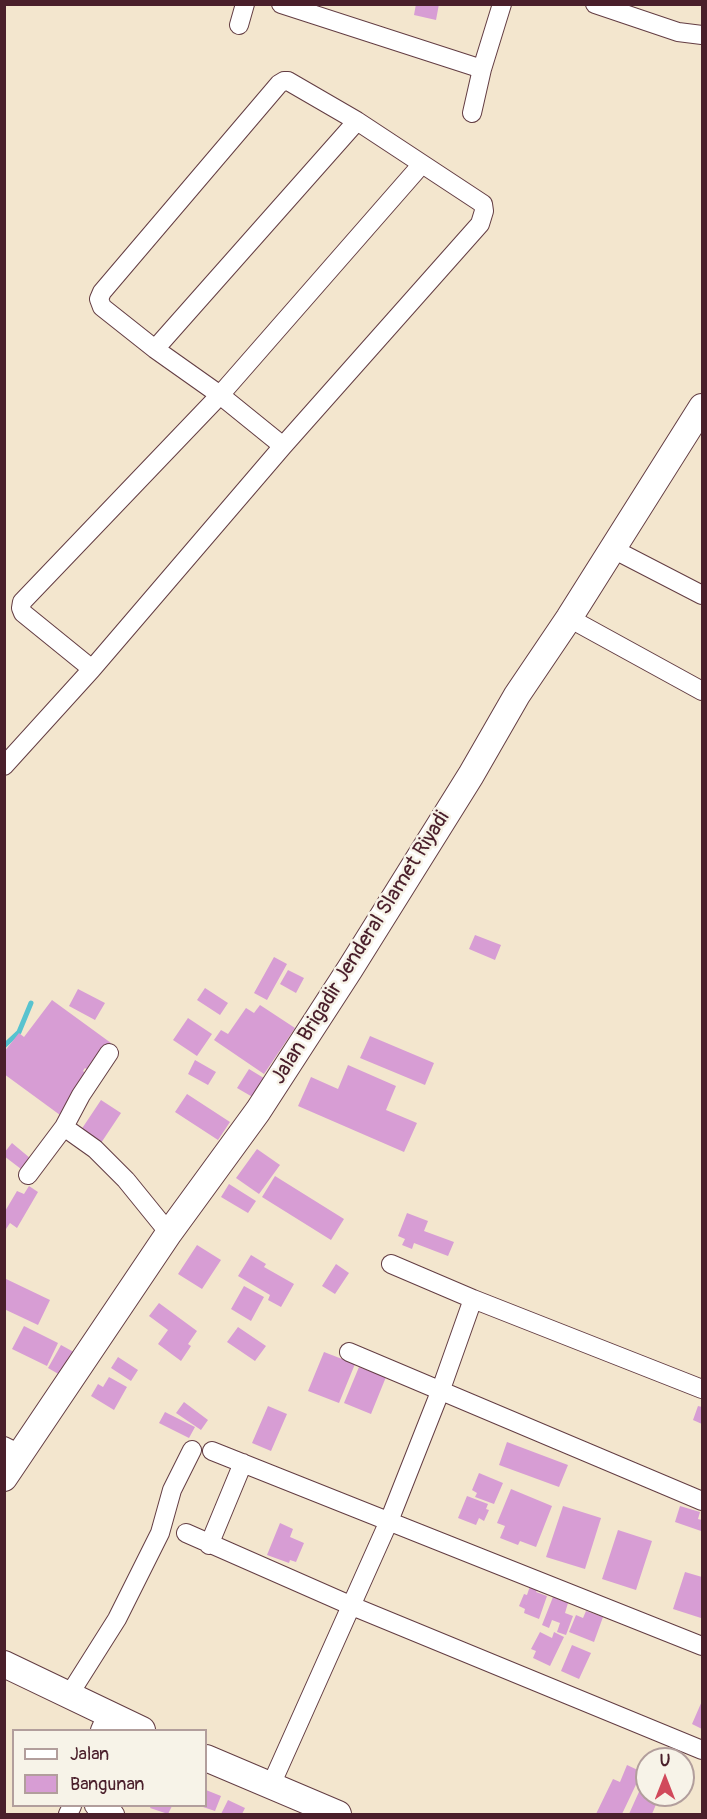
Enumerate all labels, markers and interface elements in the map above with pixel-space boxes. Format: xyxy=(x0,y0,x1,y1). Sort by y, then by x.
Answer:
street label: Jalan Brigadir Jenderal Slamet Riyadi xyxy=(266,807,456,1089)
legend xyxy=(12,1729,207,1807)
text: Jalan xyxy=(70,1743,109,1766)
north arrow xyxy=(635,1747,695,1807)
text: U xyxy=(660,1751,670,1771)
text: Bangunan xyxy=(70,1773,145,1796)

